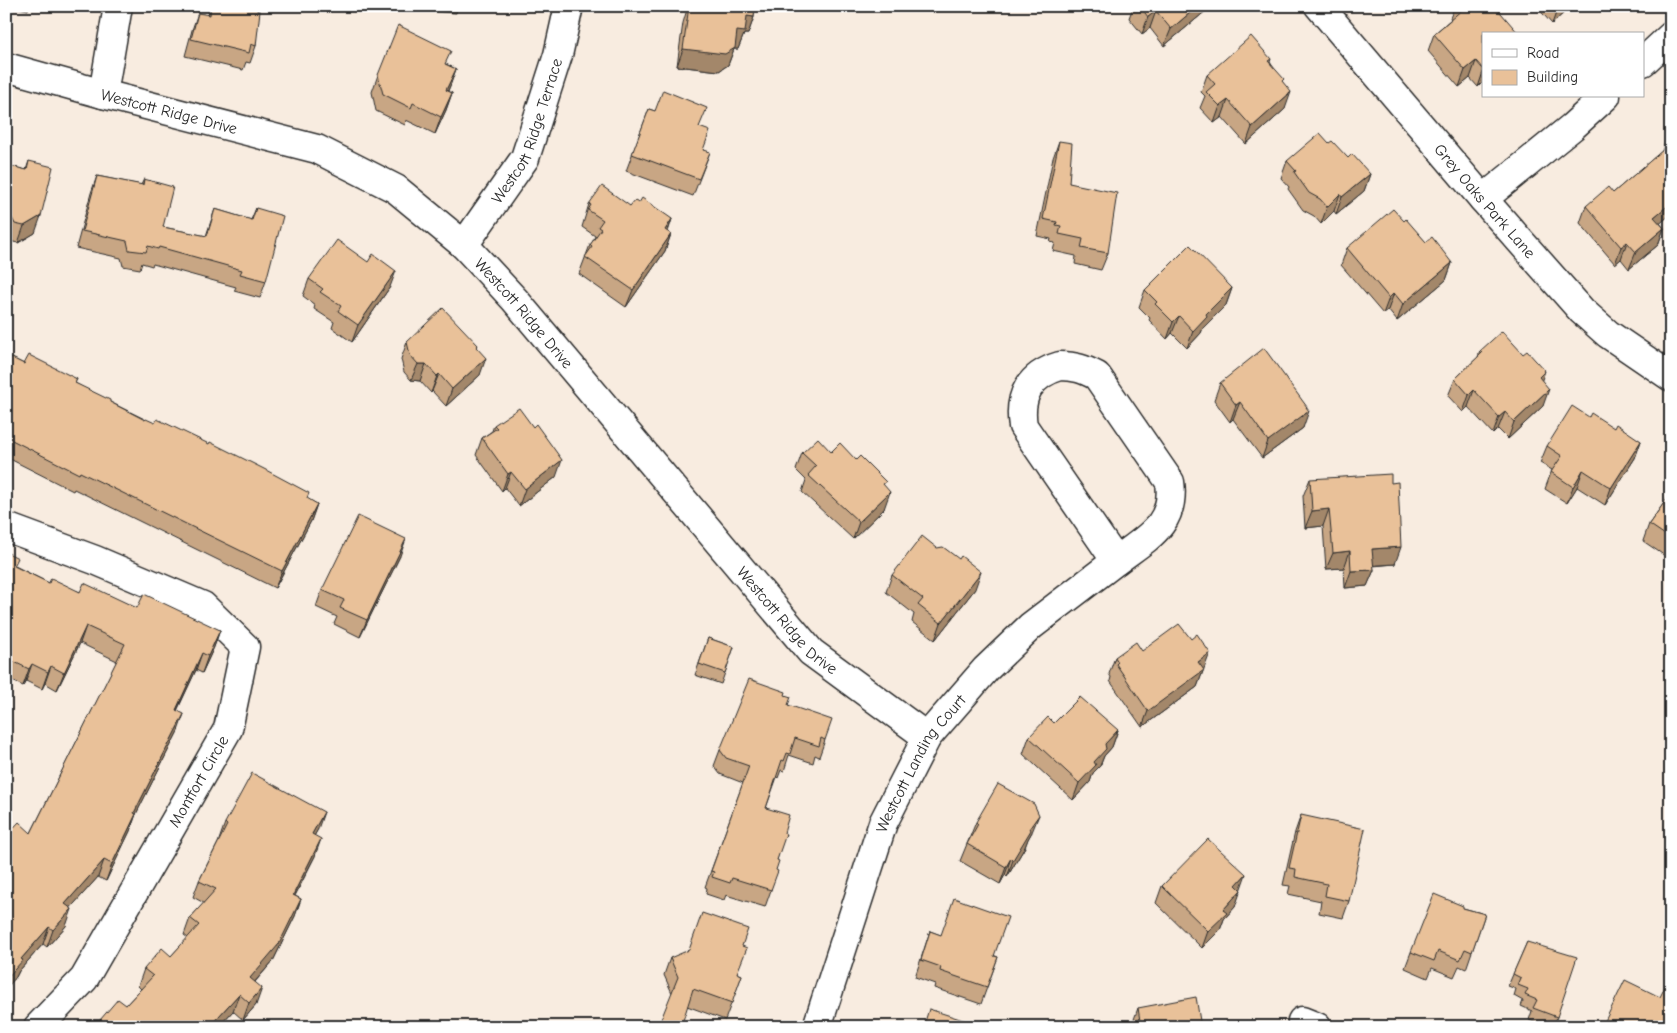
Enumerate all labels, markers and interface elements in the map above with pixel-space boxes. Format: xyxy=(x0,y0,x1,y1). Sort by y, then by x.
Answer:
legend xyxy=(1482,32,1644,98)
text: Road xyxy=(1527,44,1559,62)
street label: Westcott Ridge Terrace xyxy=(488,56,566,207)
text: Building xyxy=(1527,68,1578,86)
street label: Westcott Ridge Drive xyxy=(99,86,239,138)
street label: Grey Oaks Park Lane xyxy=(1430,141,1539,262)
street label: Westcott Ridge Drive xyxy=(471,255,576,372)
street label: Westcott Ridge Drive xyxy=(733,563,841,678)
street label: Westcott Landing Court xyxy=(873,691,970,835)
street label: Montfort Circle xyxy=(165,732,232,831)

